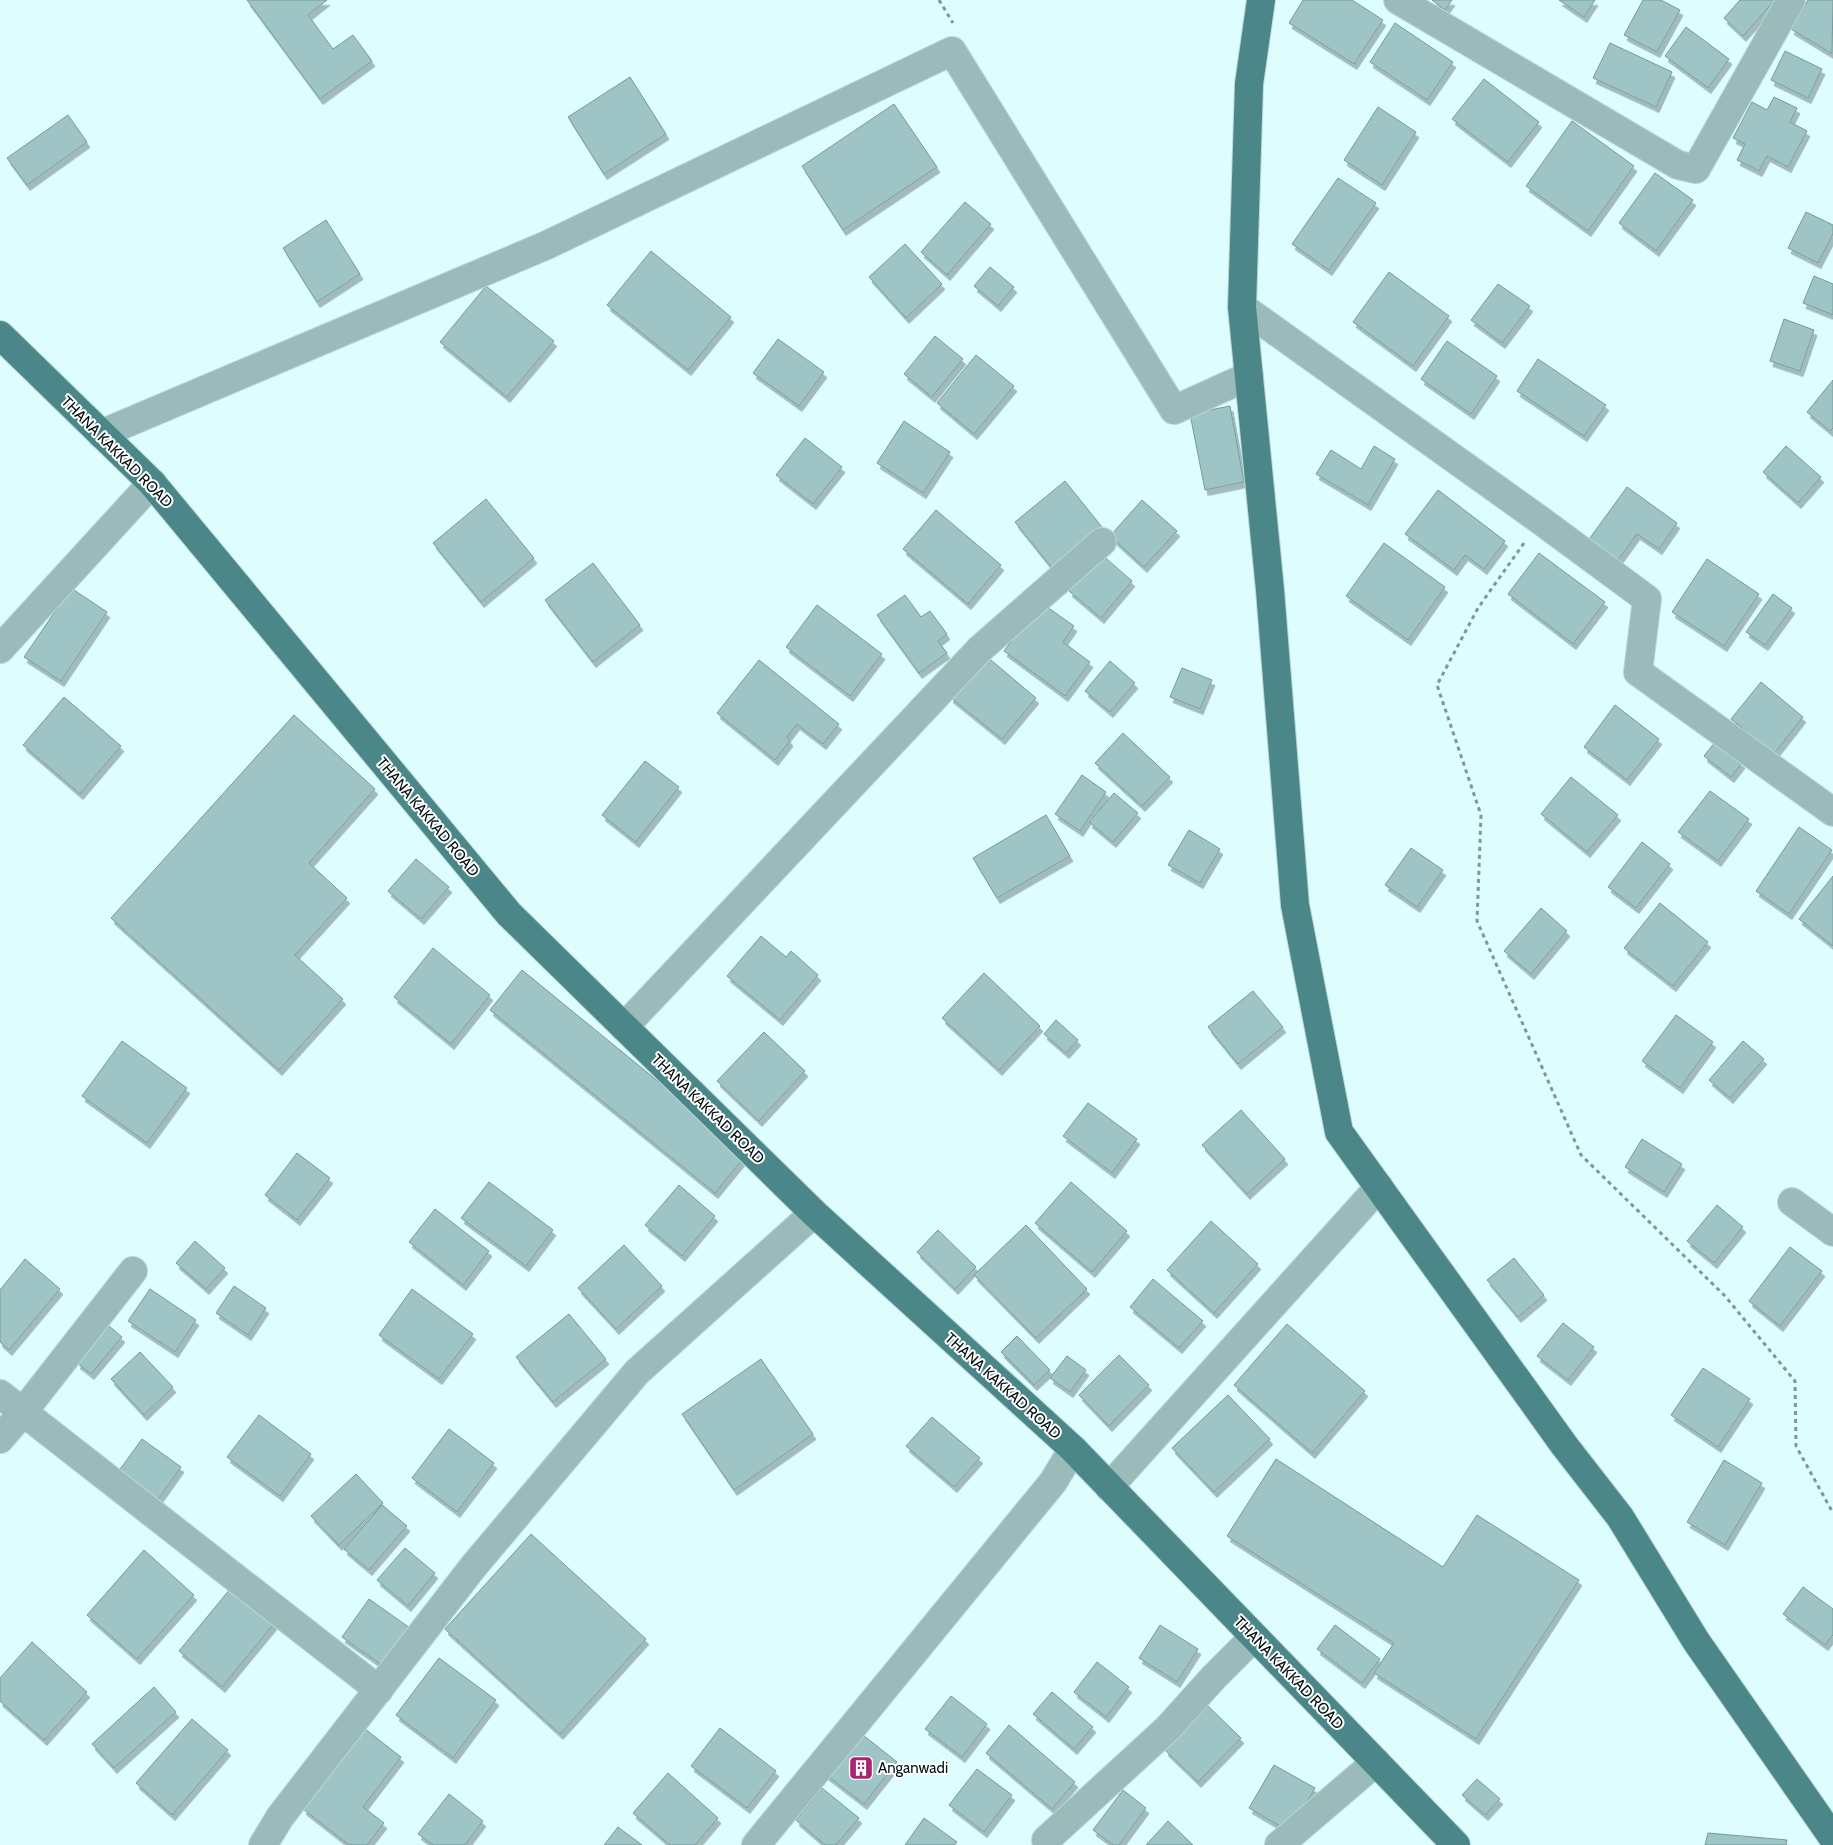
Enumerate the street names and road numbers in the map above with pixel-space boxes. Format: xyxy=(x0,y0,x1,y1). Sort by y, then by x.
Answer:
street label: THANA KAKKAD ROAD xyxy=(58,393,176,511)
street label: THANA KAKKAD ROAD xyxy=(373,754,483,880)
street label: THANA KAKKAD ROAD xyxy=(648,1050,768,1168)
street label: THANA KAKKAD ROAD xyxy=(941,1329,1065,1443)
street label: THANA KAKKAD ROAD xyxy=(1230,1613,1348,1733)

